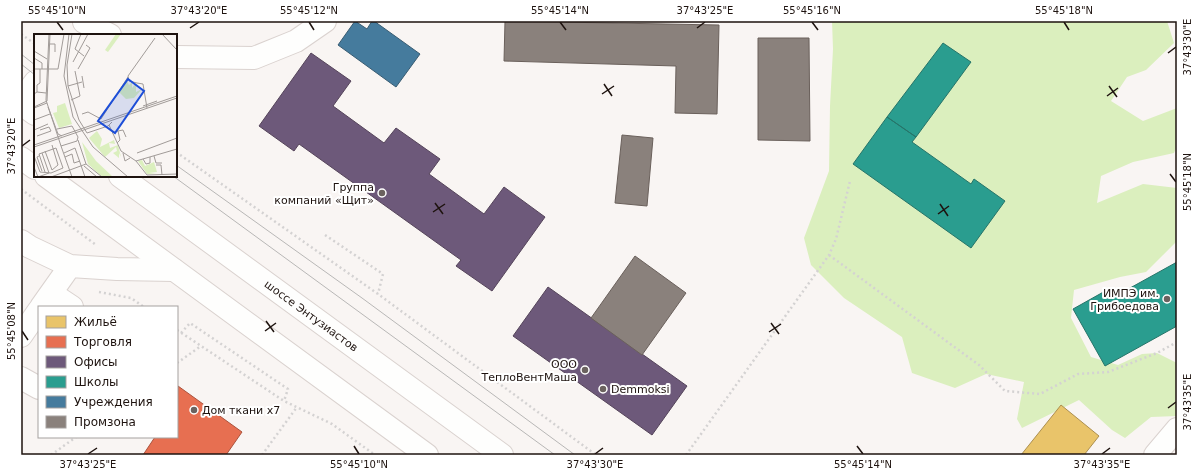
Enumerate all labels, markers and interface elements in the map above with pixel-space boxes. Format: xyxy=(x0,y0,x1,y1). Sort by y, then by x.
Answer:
text: 55°45'10"N xyxy=(28,5,86,16)
text: 37°43'20"E xyxy=(171,5,227,16)
text: 55°45'12"N xyxy=(280,5,338,16)
text: 55°45'14"N xyxy=(531,5,589,16)
text: 37°43'25"E xyxy=(677,5,733,16)
text: 55°45'16"N xyxy=(783,5,841,16)
text: 55°45'18"N xyxy=(1035,5,1093,16)
text: 37°43'30"E xyxy=(1182,19,1193,75)
inset map xyxy=(34,34,177,177)
text: 37°43'20"E xyxy=(6,118,17,174)
text: 55°45'18"N xyxy=(1182,153,1193,211)
place label: Группа компаний «Щит» xyxy=(274,181,374,207)
marker: Группа компаний «Щит» xyxy=(377,188,387,198)
street label: шоссе Энтузиастов xyxy=(262,278,360,355)
place label: ИМПЭ им. Грибоедова xyxy=(1090,287,1159,313)
marker: ИМПЭ им. Грибоедова xyxy=(1162,294,1172,304)
text: 55°45'08"N xyxy=(6,302,17,360)
legend xyxy=(38,306,178,438)
text: Жильё xyxy=(74,315,117,329)
text: Торговля xyxy=(73,335,132,349)
text: Офисы xyxy=(74,355,118,369)
place label: ООО ТеплоВентМаша xyxy=(481,358,577,384)
marker: ООО ТеплоВентМаша xyxy=(580,365,590,375)
text: 37°43'35"E xyxy=(1182,374,1193,430)
text: Школы xyxy=(74,375,119,389)
place label: Demmoksi xyxy=(611,383,670,396)
marker: Demmoksi xyxy=(598,384,608,394)
text: Учреждения xyxy=(74,395,153,409)
place label: Дом ткани x7 xyxy=(202,404,280,417)
marker: Дом ткани x7 xyxy=(189,405,199,415)
text: Промзона xyxy=(74,415,136,429)
text: 37°43'25"E xyxy=(60,459,116,470)
text: 55°45'10"N xyxy=(330,459,388,470)
text: 37°43'30"E xyxy=(567,459,623,470)
text: 55°45'14"N xyxy=(834,459,892,470)
text: 37°43'35"E xyxy=(1074,459,1130,470)

